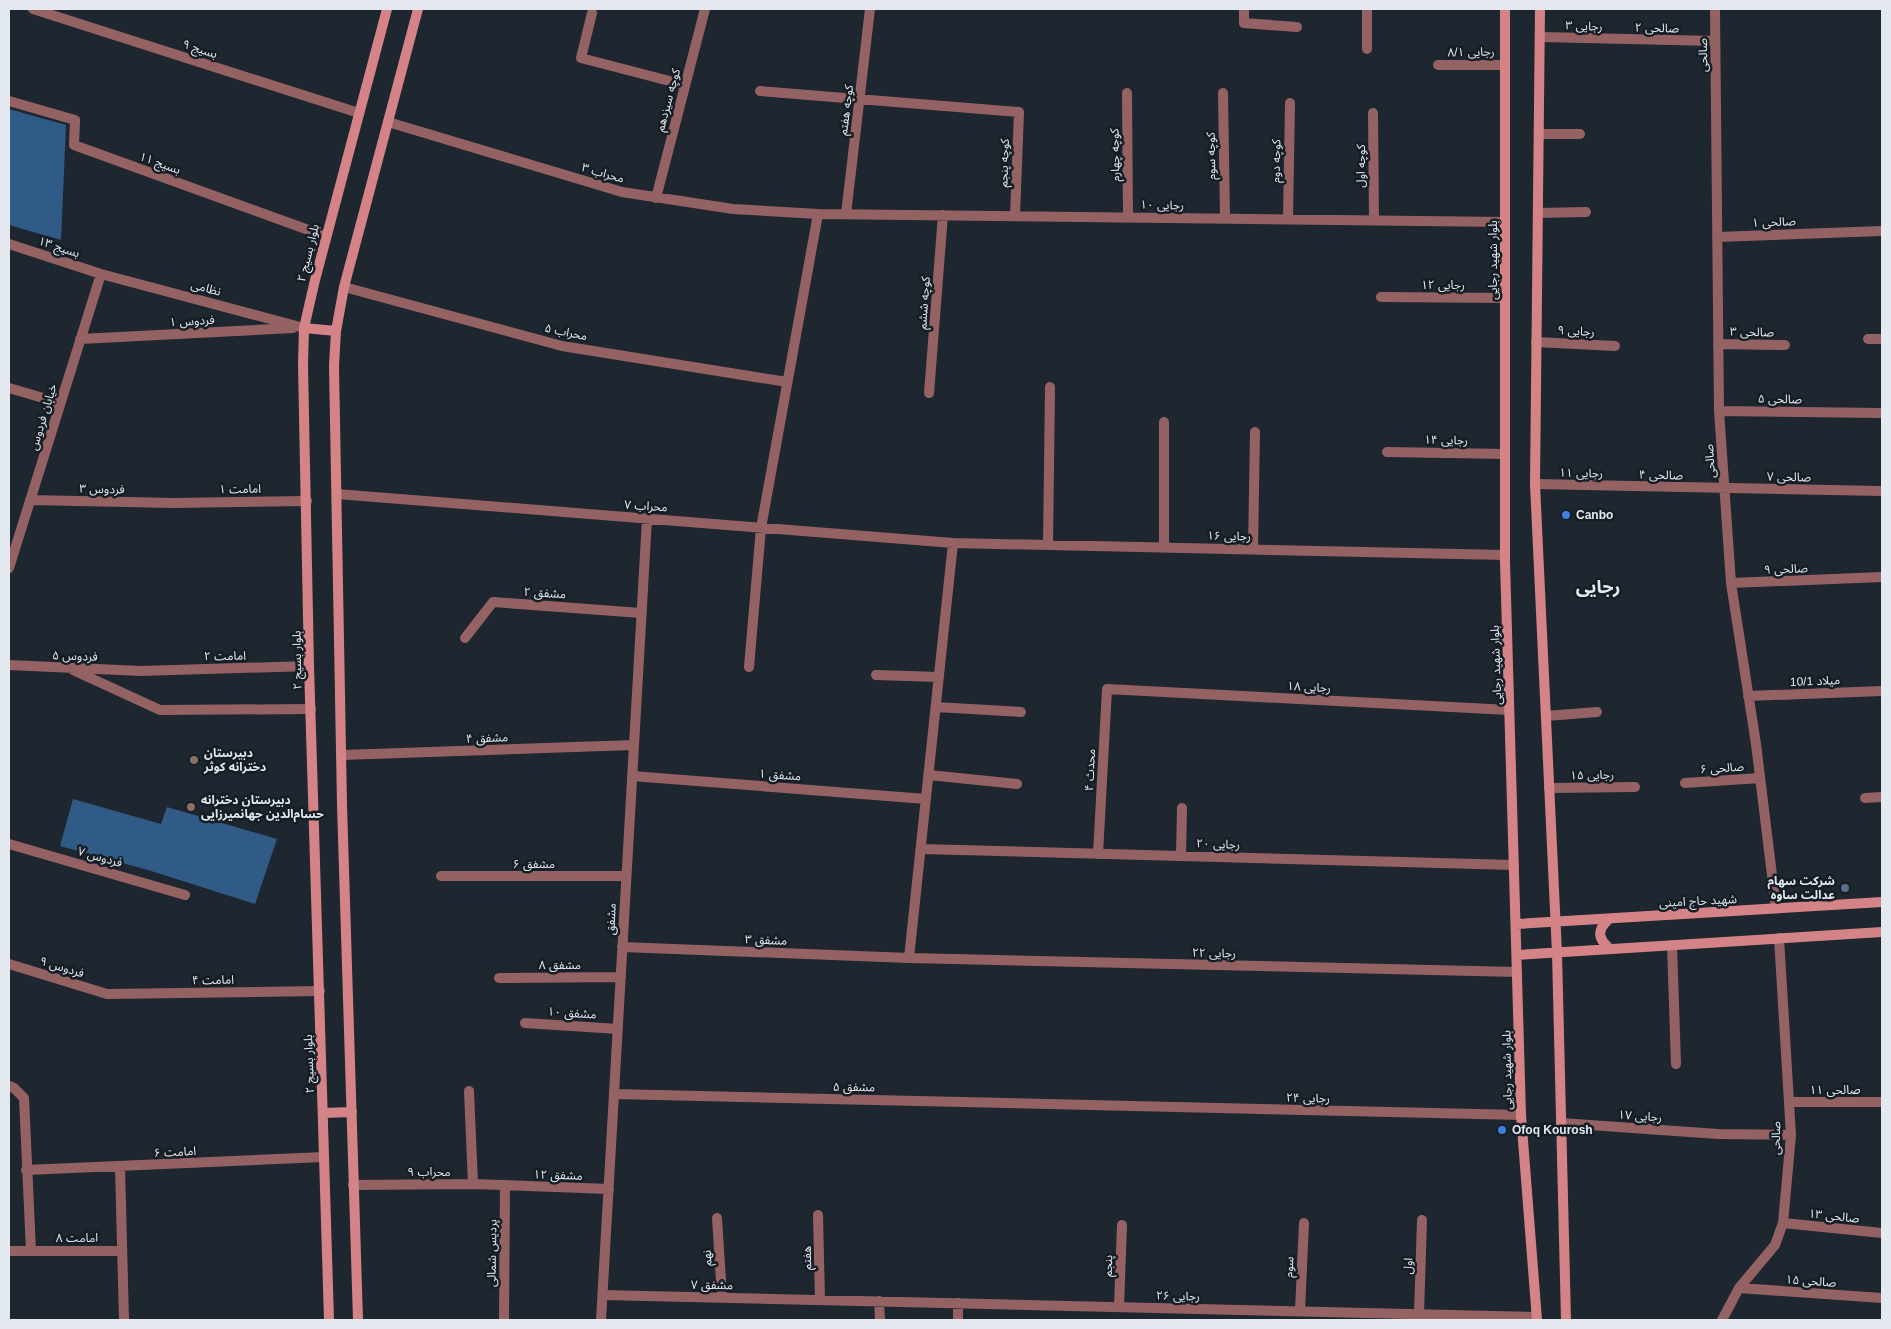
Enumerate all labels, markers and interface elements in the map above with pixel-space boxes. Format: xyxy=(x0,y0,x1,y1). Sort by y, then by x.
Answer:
street label: رجایی ۳ xyxy=(1565,18,1603,34)
street label: صالحی ۲ xyxy=(1635,21,1679,35)
street label: ۹ بسیج xyxy=(180,37,219,63)
street label: صالحی xyxy=(1696,38,1710,72)
street label: رجایی ۸/۱ xyxy=(1447,45,1495,59)
street label: کوچه سیزدهم xyxy=(653,66,685,133)
street label: کوچه هفتم xyxy=(836,83,858,136)
street label: کوچه چهارم xyxy=(1108,127,1124,182)
street label: کوچه سوم xyxy=(1204,131,1220,180)
street label: کوچه پنجم xyxy=(996,137,1014,188)
street label: کوچه دوم xyxy=(1269,138,1285,183)
street label: کوچه اول xyxy=(1354,143,1369,188)
street label: ۱۱ بسیج xyxy=(137,149,182,179)
street label: محراب ۳ xyxy=(580,160,626,186)
street label: رجایی ۱۰ xyxy=(1140,198,1184,212)
street label: صالحی ۱ xyxy=(1752,214,1796,230)
street label: بلوار شهید رجایی xyxy=(1486,220,1500,300)
street label: بلوار بسیج ۲ xyxy=(294,223,324,284)
street label: ۱۳ بسیج xyxy=(36,234,81,262)
street label: کوچه ششم xyxy=(915,275,935,330)
street label: نظامی xyxy=(190,277,222,299)
street label: رجایی ۱۲ xyxy=(1421,278,1465,292)
street label: فردوس ۱ xyxy=(169,313,215,329)
street label: محراب ۵ xyxy=(543,321,589,344)
street label: رجایی ۹ xyxy=(1557,323,1595,339)
street label: صالحی ۳ xyxy=(1730,325,1774,339)
street label: خیابان فردوس xyxy=(26,382,60,452)
street label: صالحی ۵ xyxy=(1758,392,1802,406)
street label: رجایی ۱۴ xyxy=(1424,433,1468,447)
street label: صالحی xyxy=(1702,443,1718,478)
street label: رجایی ۱۱ xyxy=(1559,466,1603,480)
street label: صالحی ۴ xyxy=(1639,468,1683,482)
street label: صالحی ۷ xyxy=(1767,470,1811,484)
street label: فردوس ۳ xyxy=(79,482,125,496)
street label: امامت ۱ xyxy=(219,482,261,496)
street label: محراب ۷ xyxy=(624,498,668,515)
place label: Canbo xyxy=(1576,508,1613,522)
marker: Canbo xyxy=(1560,509,1572,521)
street label: رجایی ۱۶ xyxy=(1207,529,1251,543)
street label: صالحی ۹ xyxy=(1764,561,1808,577)
district label: رجایی xyxy=(1576,577,1620,598)
street label: مشفق ۲ xyxy=(523,585,567,602)
street label: بلوار شهید رجایی xyxy=(1488,625,1504,705)
street label: بلوار بسیج ۲ xyxy=(289,630,307,690)
street label: فردوس ۵ xyxy=(52,648,98,664)
street label: امامت ۲ xyxy=(204,649,246,663)
street label: میلاد 10/1 xyxy=(1790,673,1840,689)
street label: رجایی ۱۸ xyxy=(1287,679,1331,695)
street label: مشفق ۴ xyxy=(466,730,508,747)
place label: دبیرستان دخترانه کوثر xyxy=(203,746,266,774)
street label: محدث ۴ xyxy=(1082,748,1098,792)
marker: دبیرستان دخترانه کوثر xyxy=(188,754,200,766)
street label: صالحی ۶ xyxy=(1699,759,1745,777)
street label: مشفق ۱ xyxy=(758,767,802,784)
street label: رجایی ۱۵ xyxy=(1570,768,1614,782)
place label: دبیرستان دخترانه حسام‌الدین جهانمیرزایی xyxy=(201,793,324,823)
marker: دبیرستان دخترانه حسام‌الدین جهانمیرزایی xyxy=(185,801,197,813)
street label: رجایی ۲۰ xyxy=(1196,836,1240,852)
street label: فردوس ۷ xyxy=(76,844,124,870)
street label: مشفق ۶ xyxy=(513,857,555,872)
place label: شرکت سهام عدالت ساوه xyxy=(1768,874,1835,902)
marker: شرکت سهام عدالت ساوه xyxy=(1839,882,1851,894)
street label: شهید حاج امینی xyxy=(1659,892,1737,912)
street label: مشفق xyxy=(603,903,620,935)
street label: مشفق ۳ xyxy=(745,932,787,949)
street label: رجایی ۲۲ xyxy=(1192,946,1236,960)
street label: فردوس ۹ xyxy=(38,954,86,980)
street label: مشفق ۸ xyxy=(539,958,581,973)
street label: امامت ۴ xyxy=(192,973,234,987)
street label: مشفق ۱۰ xyxy=(547,1004,597,1023)
street label: بلوار شهید رجایی xyxy=(1499,1030,1515,1110)
street label: بلوار بسیج ۲ xyxy=(301,1034,319,1094)
street label: مشفق ۵ xyxy=(833,1080,875,1095)
street label: صالحی ۱۱ xyxy=(1810,1083,1861,1097)
street label: رجایی ۲۴ xyxy=(1286,1091,1330,1105)
street label: رجایی ۱۷ xyxy=(1618,1107,1662,1125)
street label: صالحی xyxy=(1769,1121,1783,1155)
place label: Ofoq Kourosh xyxy=(1512,1123,1593,1137)
marker: Ofoq Kourosh xyxy=(1496,1124,1508,1136)
street label: امامت ۶ xyxy=(154,1144,197,1160)
street label: محراب ۹ xyxy=(407,1165,451,1179)
street label: مشفق ۱۲ xyxy=(533,1167,583,1184)
street label: صالحی ۱۳ xyxy=(1808,1206,1860,1226)
street label: پردیس شمالی xyxy=(484,1219,501,1287)
street label: امامت ۸ xyxy=(56,1231,98,1245)
street label: هفتم xyxy=(800,1246,816,1270)
street label: نهم xyxy=(700,1250,716,1266)
street label: پنجم xyxy=(1101,1255,1117,1277)
street label: سوم xyxy=(1281,1256,1299,1278)
street label: اول xyxy=(1401,1257,1415,1275)
street label: صالحی ۱۵ xyxy=(1785,1272,1837,1290)
street label: مشفق ۷ xyxy=(691,1278,733,1293)
street label: رجایی ۲۶ xyxy=(1156,1289,1200,1303)

